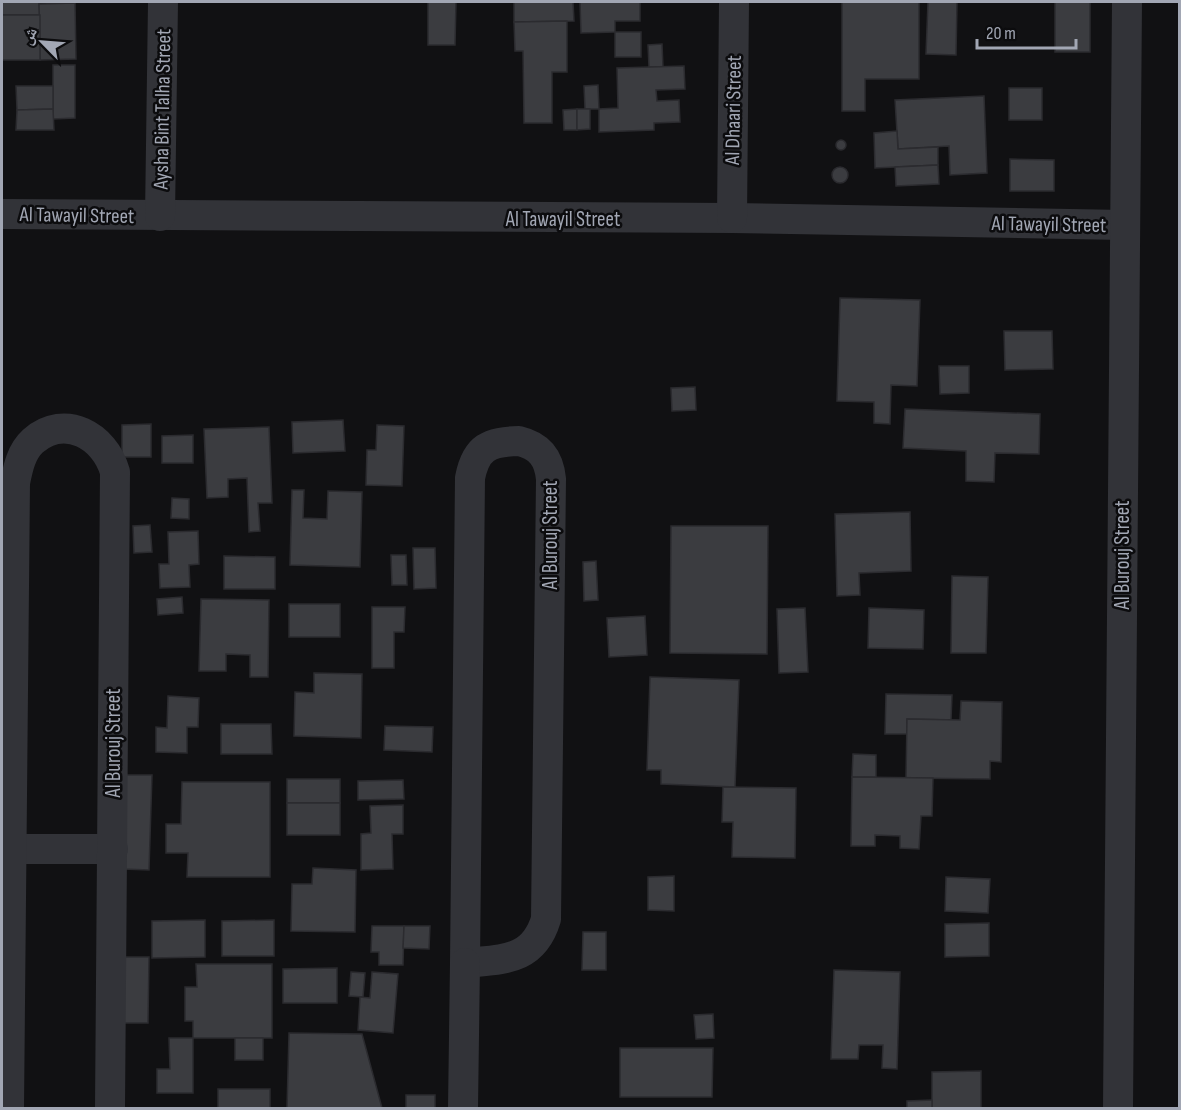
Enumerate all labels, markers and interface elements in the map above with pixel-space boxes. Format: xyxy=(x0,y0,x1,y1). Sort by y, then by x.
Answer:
north arrow xyxy=(12,12,72,72)
scale bar xyxy=(977,12,1076,50)
text: 20 m xyxy=(986,23,1016,44)
text: ش xyxy=(18,25,42,48)
street label: Aysha Bint Talha Street xyxy=(149,28,176,191)
street label: Al Dhaari Street xyxy=(720,55,747,166)
street label: Al Tawayil Street xyxy=(18,202,135,229)
street label: Al Tawayil Street xyxy=(505,207,620,232)
street label: Al Tawayil Street xyxy=(990,211,1107,238)
street label: Al Burouj Street xyxy=(538,480,563,591)
street label: Al Burouj Street xyxy=(1110,500,1135,611)
street label: Al Burouj Street xyxy=(101,688,126,799)

